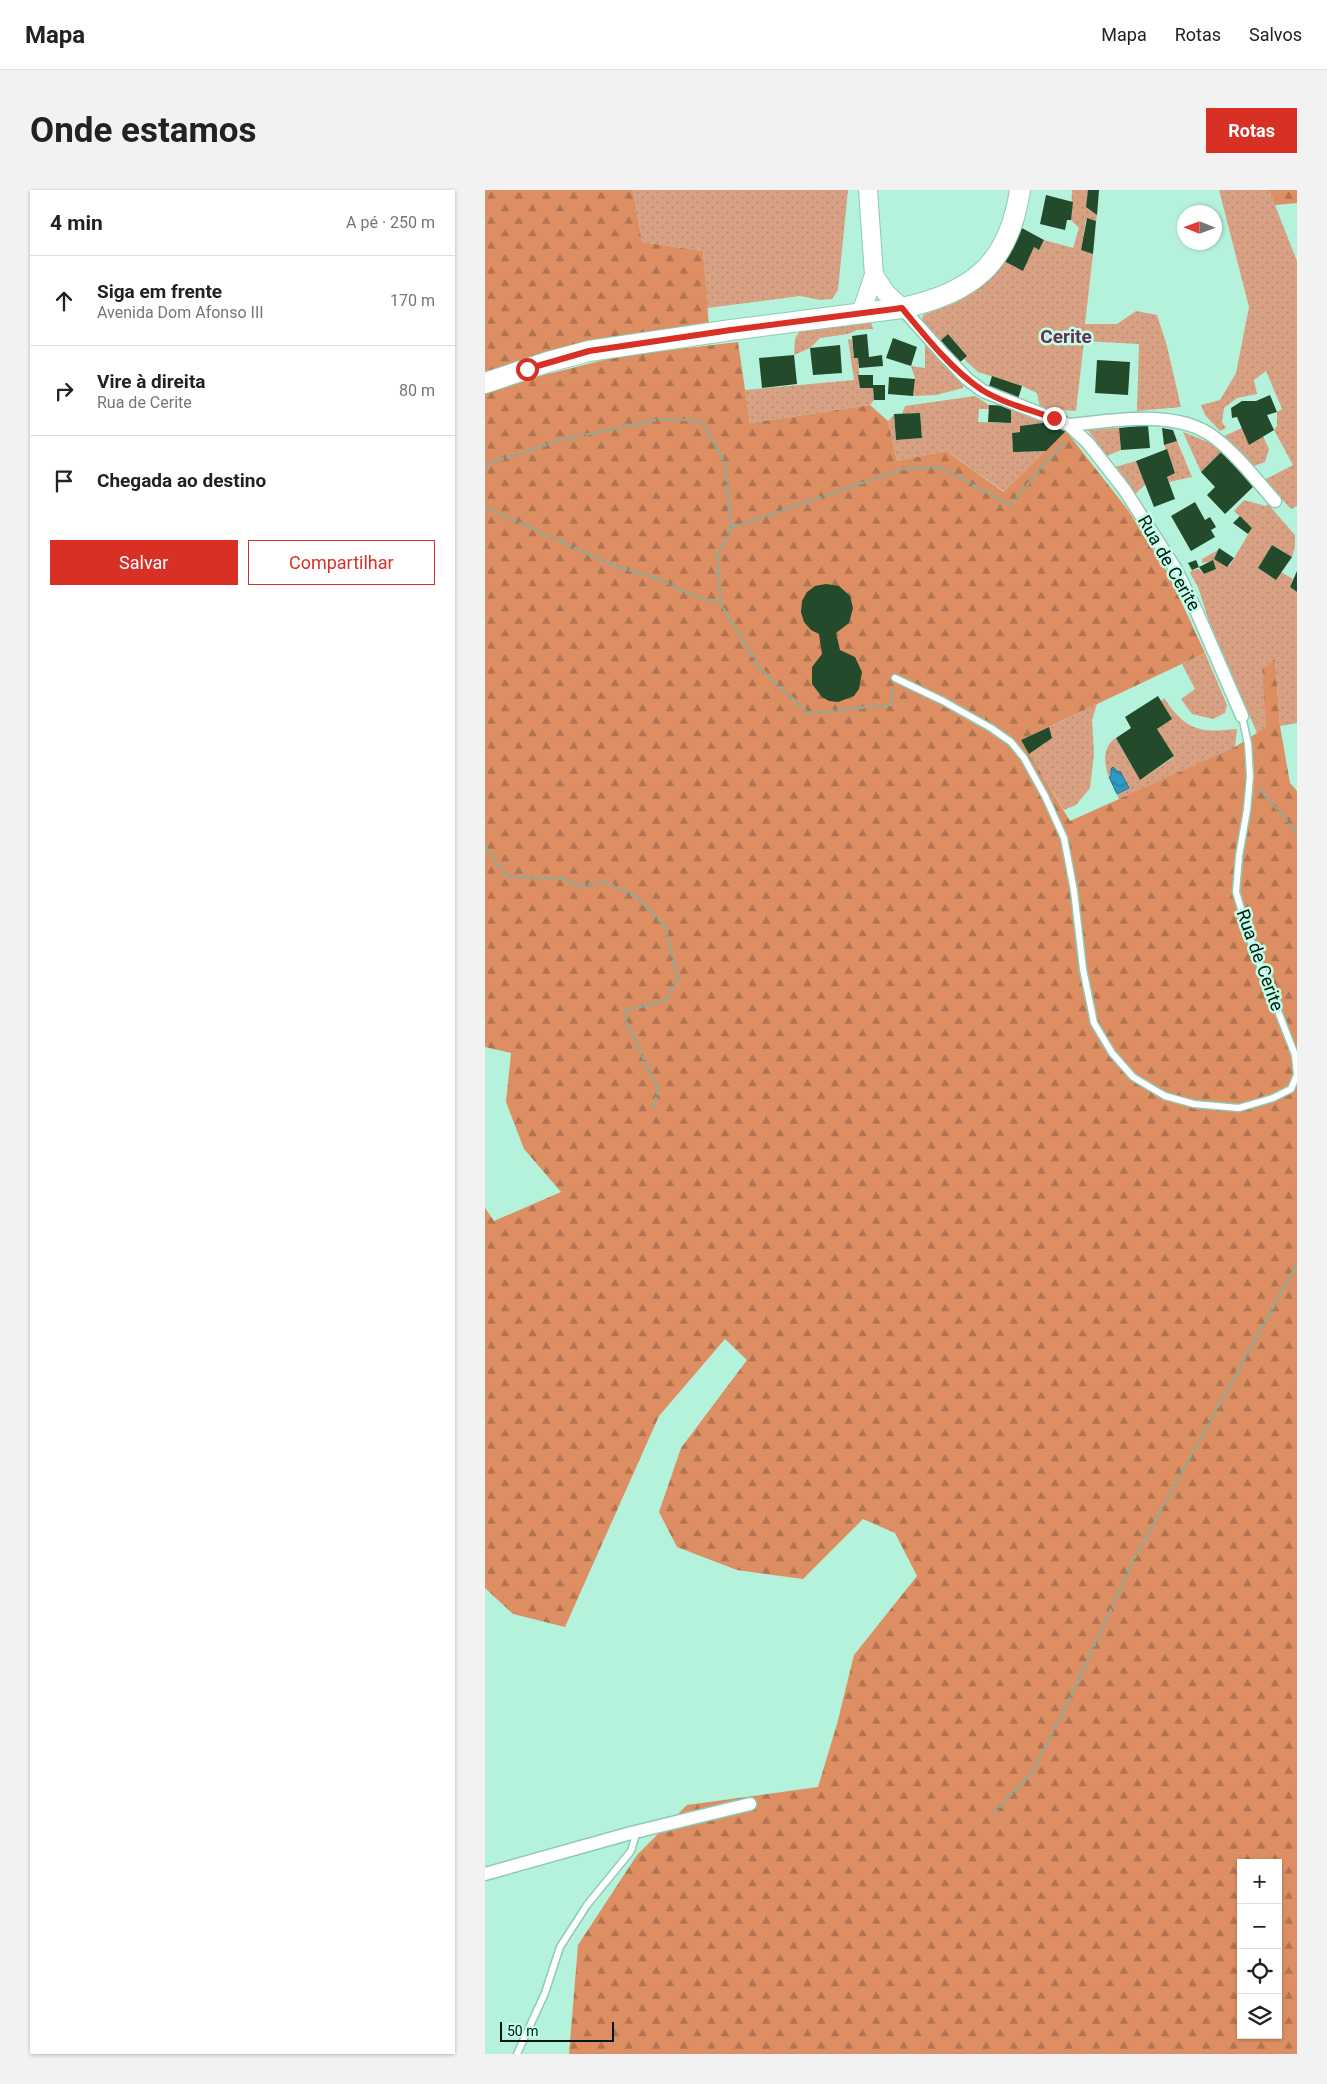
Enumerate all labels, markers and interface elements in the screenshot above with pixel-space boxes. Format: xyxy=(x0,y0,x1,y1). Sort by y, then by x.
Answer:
text: Mapa xyxy=(25,21,85,49)
text: Mapa xyxy=(1101,24,1147,45)
text: Rotas xyxy=(1175,24,1221,45)
text: Salvos xyxy=(1249,24,1302,45)
button: Rotas xyxy=(1206,108,1297,153)
text: Onde estamos xyxy=(30,110,257,151)
north arrow xyxy=(1177,205,1222,250)
text: 4 min xyxy=(50,211,103,235)
text: A pé · 250 m xyxy=(346,213,435,232)
text: Siga em frente xyxy=(97,280,222,303)
icon: ahead xyxy=(50,287,78,315)
text: 170 m xyxy=(390,291,435,310)
text: Avenida Dom Afonso III xyxy=(97,303,264,322)
district label: Cerite xyxy=(1040,325,1092,348)
route start xyxy=(516,358,539,381)
text: Vire à direita xyxy=(97,370,206,393)
icon: right xyxy=(50,377,78,405)
text: 80 m xyxy=(399,381,435,400)
text: Rua de Cerite xyxy=(97,393,192,412)
route end xyxy=(1043,407,1066,430)
icon: arrive xyxy=(50,467,78,495)
text: Chegada ao destino xyxy=(97,469,266,492)
street label: Rua de Cerite xyxy=(1134,511,1205,614)
button: Salvar xyxy=(50,540,238,585)
button: Compartilhar xyxy=(248,540,435,585)
street label: Rua de Cerite xyxy=(1232,906,1289,1014)
map controls xyxy=(1237,1859,1282,2039)
button: + xyxy=(1237,1859,1282,1904)
button: − xyxy=(1237,1904,1282,1949)
button: locate xyxy=(1237,1949,1282,1994)
button: layers xyxy=(1237,1994,1282,2039)
scale bar xyxy=(500,2019,614,2042)
text: 50 m xyxy=(507,2023,539,2039)

